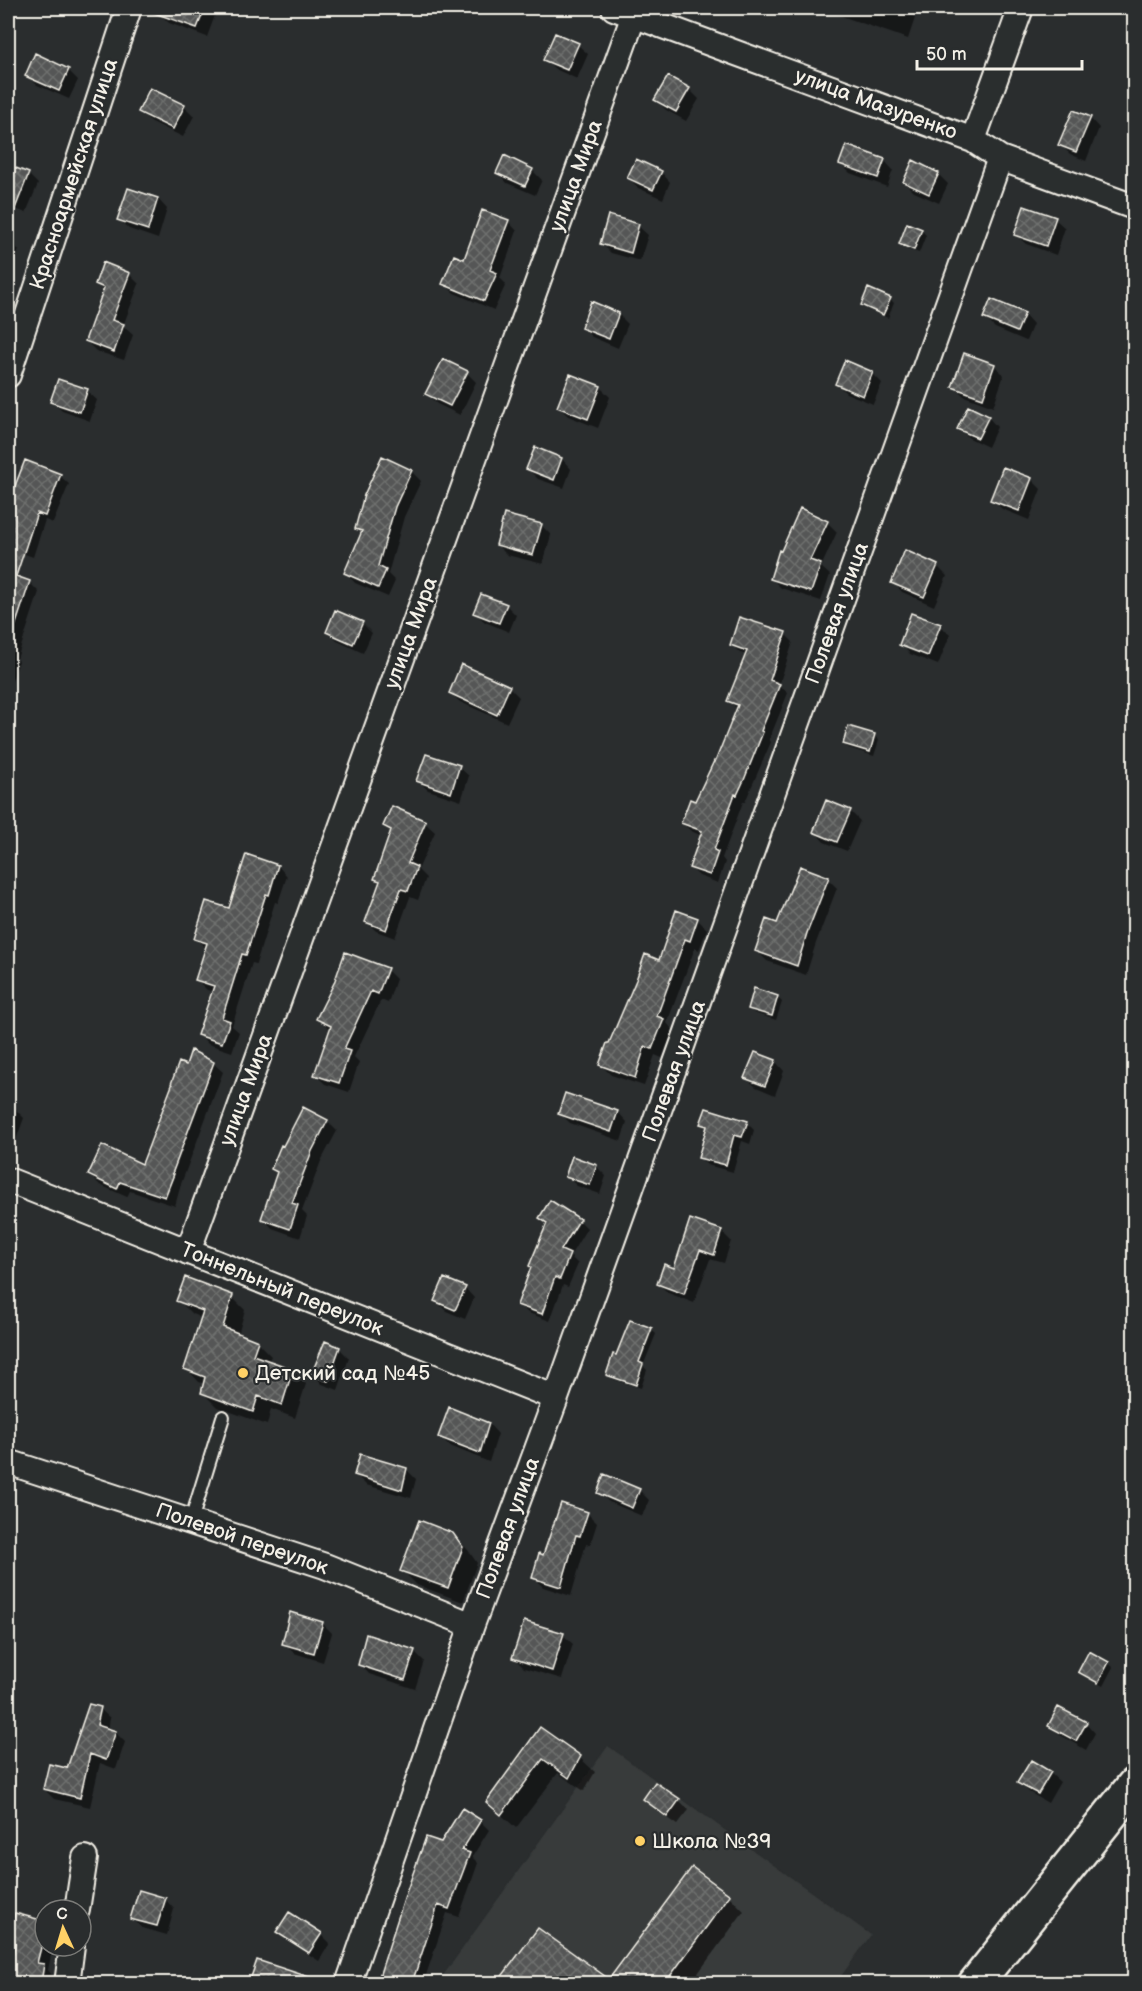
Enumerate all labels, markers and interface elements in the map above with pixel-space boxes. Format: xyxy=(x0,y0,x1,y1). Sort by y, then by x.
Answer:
scale bar xyxy=(917,33,1082,71)
text: 50 m xyxy=(926,44,967,65)
street label: Красноармейская улица xyxy=(25,55,123,293)
street label: улица Мазуренко xyxy=(792,63,961,145)
street label: улица Мира xyxy=(544,116,608,235)
street label: Полевая улица xyxy=(800,538,874,687)
street label: улица Мира xyxy=(379,573,443,692)
street label: Полевая улица xyxy=(637,996,711,1145)
street label: улица Мира xyxy=(214,1030,278,1149)
street label: Тоннельный переулок xyxy=(177,1237,387,1341)
place label: Детский сад №45 xyxy=(255,1361,430,1386)
marker: Детский сад №45 xyxy=(236,1366,250,1380)
street label: Полевая улица xyxy=(471,1453,545,1602)
street label: Полевой переулок xyxy=(152,1498,332,1580)
place label: Школа №39 xyxy=(652,1829,772,1854)
marker: Школа №39 xyxy=(633,1834,647,1848)
north arrow xyxy=(33,1898,93,1958)
text: С xyxy=(56,1905,68,1924)

